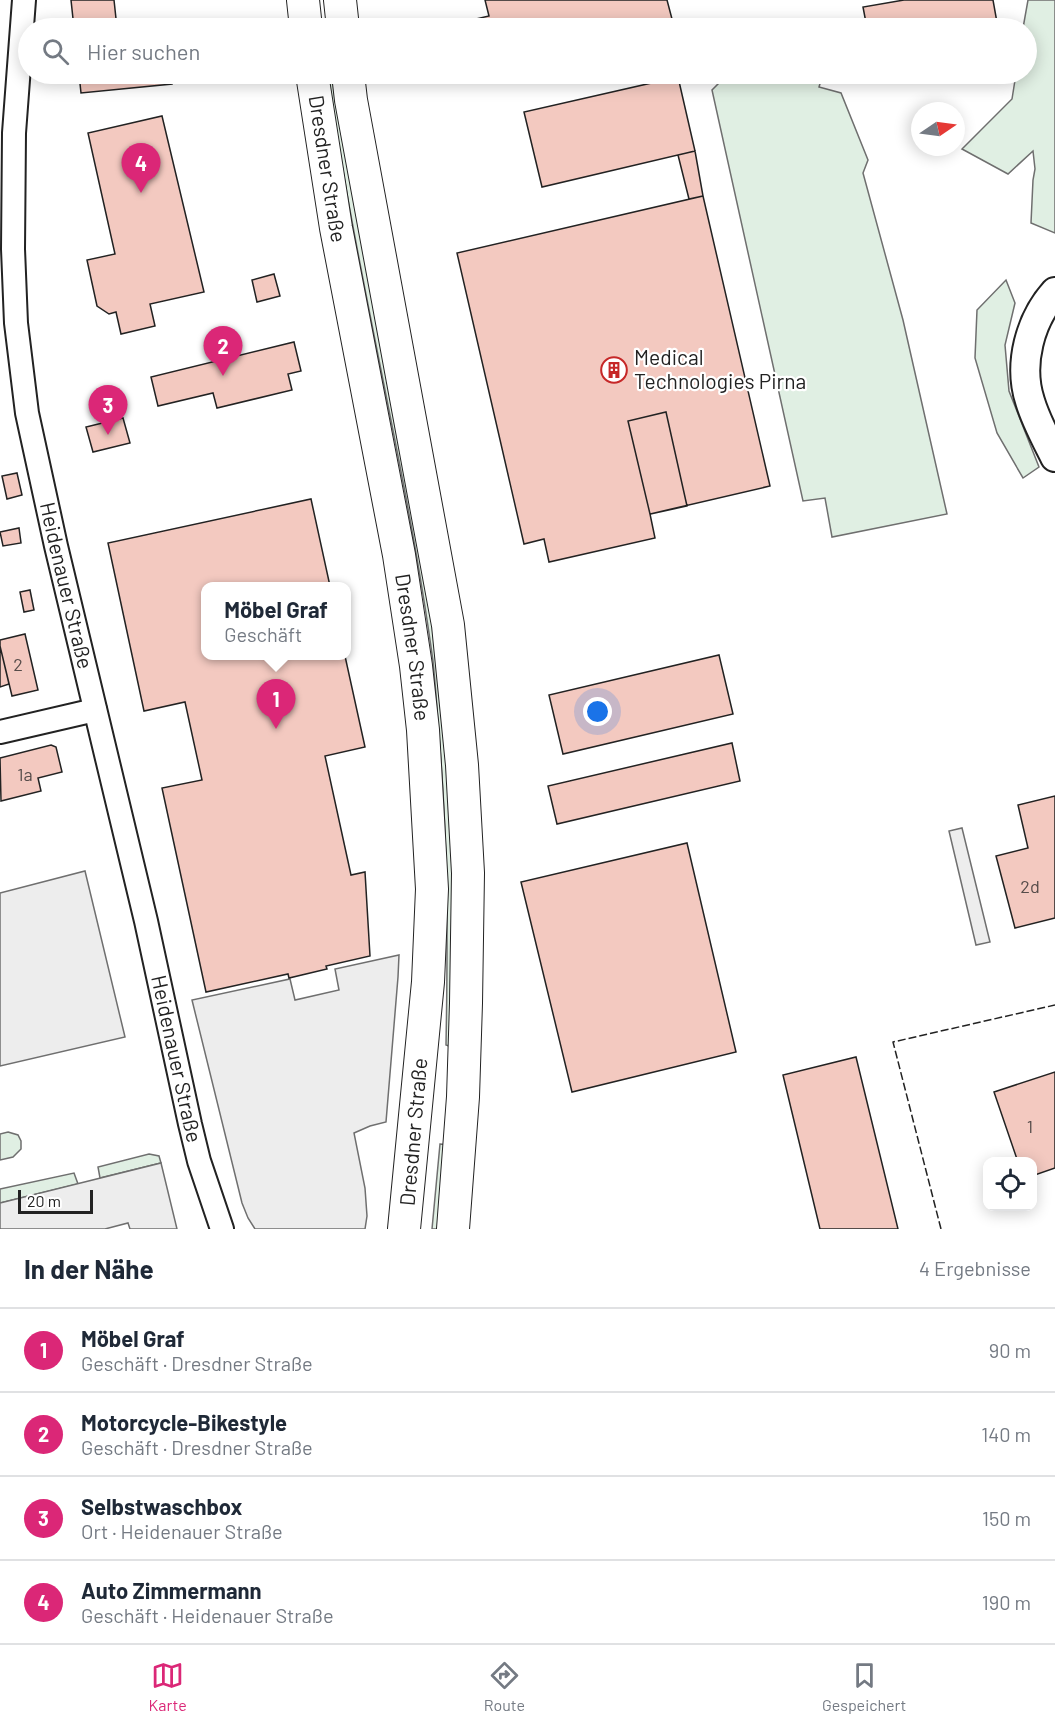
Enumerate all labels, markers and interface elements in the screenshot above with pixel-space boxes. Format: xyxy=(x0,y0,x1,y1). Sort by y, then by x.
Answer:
search box xyxy=(18,18,1037,84)
icon: search xyxy=(39,35,72,68)
text: Hier suchen xyxy=(87,38,200,64)
street label: Dresdner Straße xyxy=(304,93,352,244)
north arrow xyxy=(911,102,965,156)
pin: 4 xyxy=(122,144,160,193)
pin: 2 xyxy=(204,326,242,376)
place label: Medical Technologies Pirna xyxy=(634,344,806,393)
building icon: Medical Technologies Pirna xyxy=(599,355,629,385)
pin: 3 xyxy=(88,386,128,435)
street label: Heidenauer Straße xyxy=(36,500,99,671)
street label: Dresdner Straße xyxy=(391,572,436,722)
popup xyxy=(201,582,351,660)
text: Möbel Graf xyxy=(224,596,328,622)
text: Geschäft xyxy=(224,622,302,646)
house number: 2 xyxy=(13,653,23,675)
pin: 1 xyxy=(256,680,296,729)
your location xyxy=(583,697,612,726)
house number: 1a xyxy=(17,763,33,785)
house number: 2d xyxy=(1020,875,1040,897)
street label: Heidenauer Straße xyxy=(147,973,208,1145)
street label: Dresdner Straße xyxy=(394,1057,431,1207)
house number: 1 xyxy=(1027,1115,1033,1137)
map controls xyxy=(983,1157,1037,1211)
button: locate xyxy=(983,1157,1037,1211)
scale bar xyxy=(18,1187,93,1214)
text: 20 m xyxy=(27,1191,61,1210)
text: In der Nähe xyxy=(24,1253,154,1284)
text: 4 Ergebnisse xyxy=(919,1256,1031,1280)
text: Möbel Graf xyxy=(81,1325,185,1351)
text: 1 xyxy=(40,1338,47,1362)
text: 90 m xyxy=(989,1338,1031,1362)
text: Geschäft · Dresdner Straße xyxy=(81,1351,313,1375)
text: Motorcycle-Bikestyle xyxy=(81,1409,287,1435)
text: 2 xyxy=(38,1422,49,1446)
text: 140 m xyxy=(981,1422,1031,1446)
text: Geschäft · Dresdner Straße xyxy=(81,1435,313,1459)
text: Selbstwaschbox xyxy=(81,1493,242,1519)
text: 3 xyxy=(38,1506,49,1530)
text: 150 m xyxy=(982,1506,1031,1530)
text: Ort · Heidenauer Straße xyxy=(81,1519,283,1543)
text: Auto Zimmermann xyxy=(81,1577,262,1603)
text: 4 xyxy=(37,1590,50,1614)
text: 190 m xyxy=(982,1590,1031,1614)
text: Geschäft · Heidenauer Straße xyxy=(81,1603,334,1627)
tab: Karte xyxy=(149,1659,187,1714)
tab: Route xyxy=(484,1659,525,1714)
tab: Gespeichert xyxy=(822,1659,906,1714)

